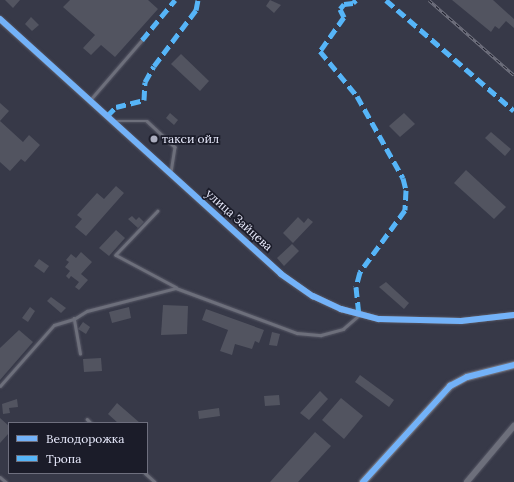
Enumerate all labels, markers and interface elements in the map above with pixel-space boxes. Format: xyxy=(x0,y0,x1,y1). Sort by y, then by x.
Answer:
place label: такси ойл xyxy=(162,132,219,146)
marker: такси ойл xyxy=(149,134,159,144)
street label: улица Зайцева xyxy=(203,186,275,254)
legend xyxy=(8,422,148,474)
text: Велодорожка xyxy=(46,431,124,446)
text: Тропа xyxy=(46,451,81,466)

